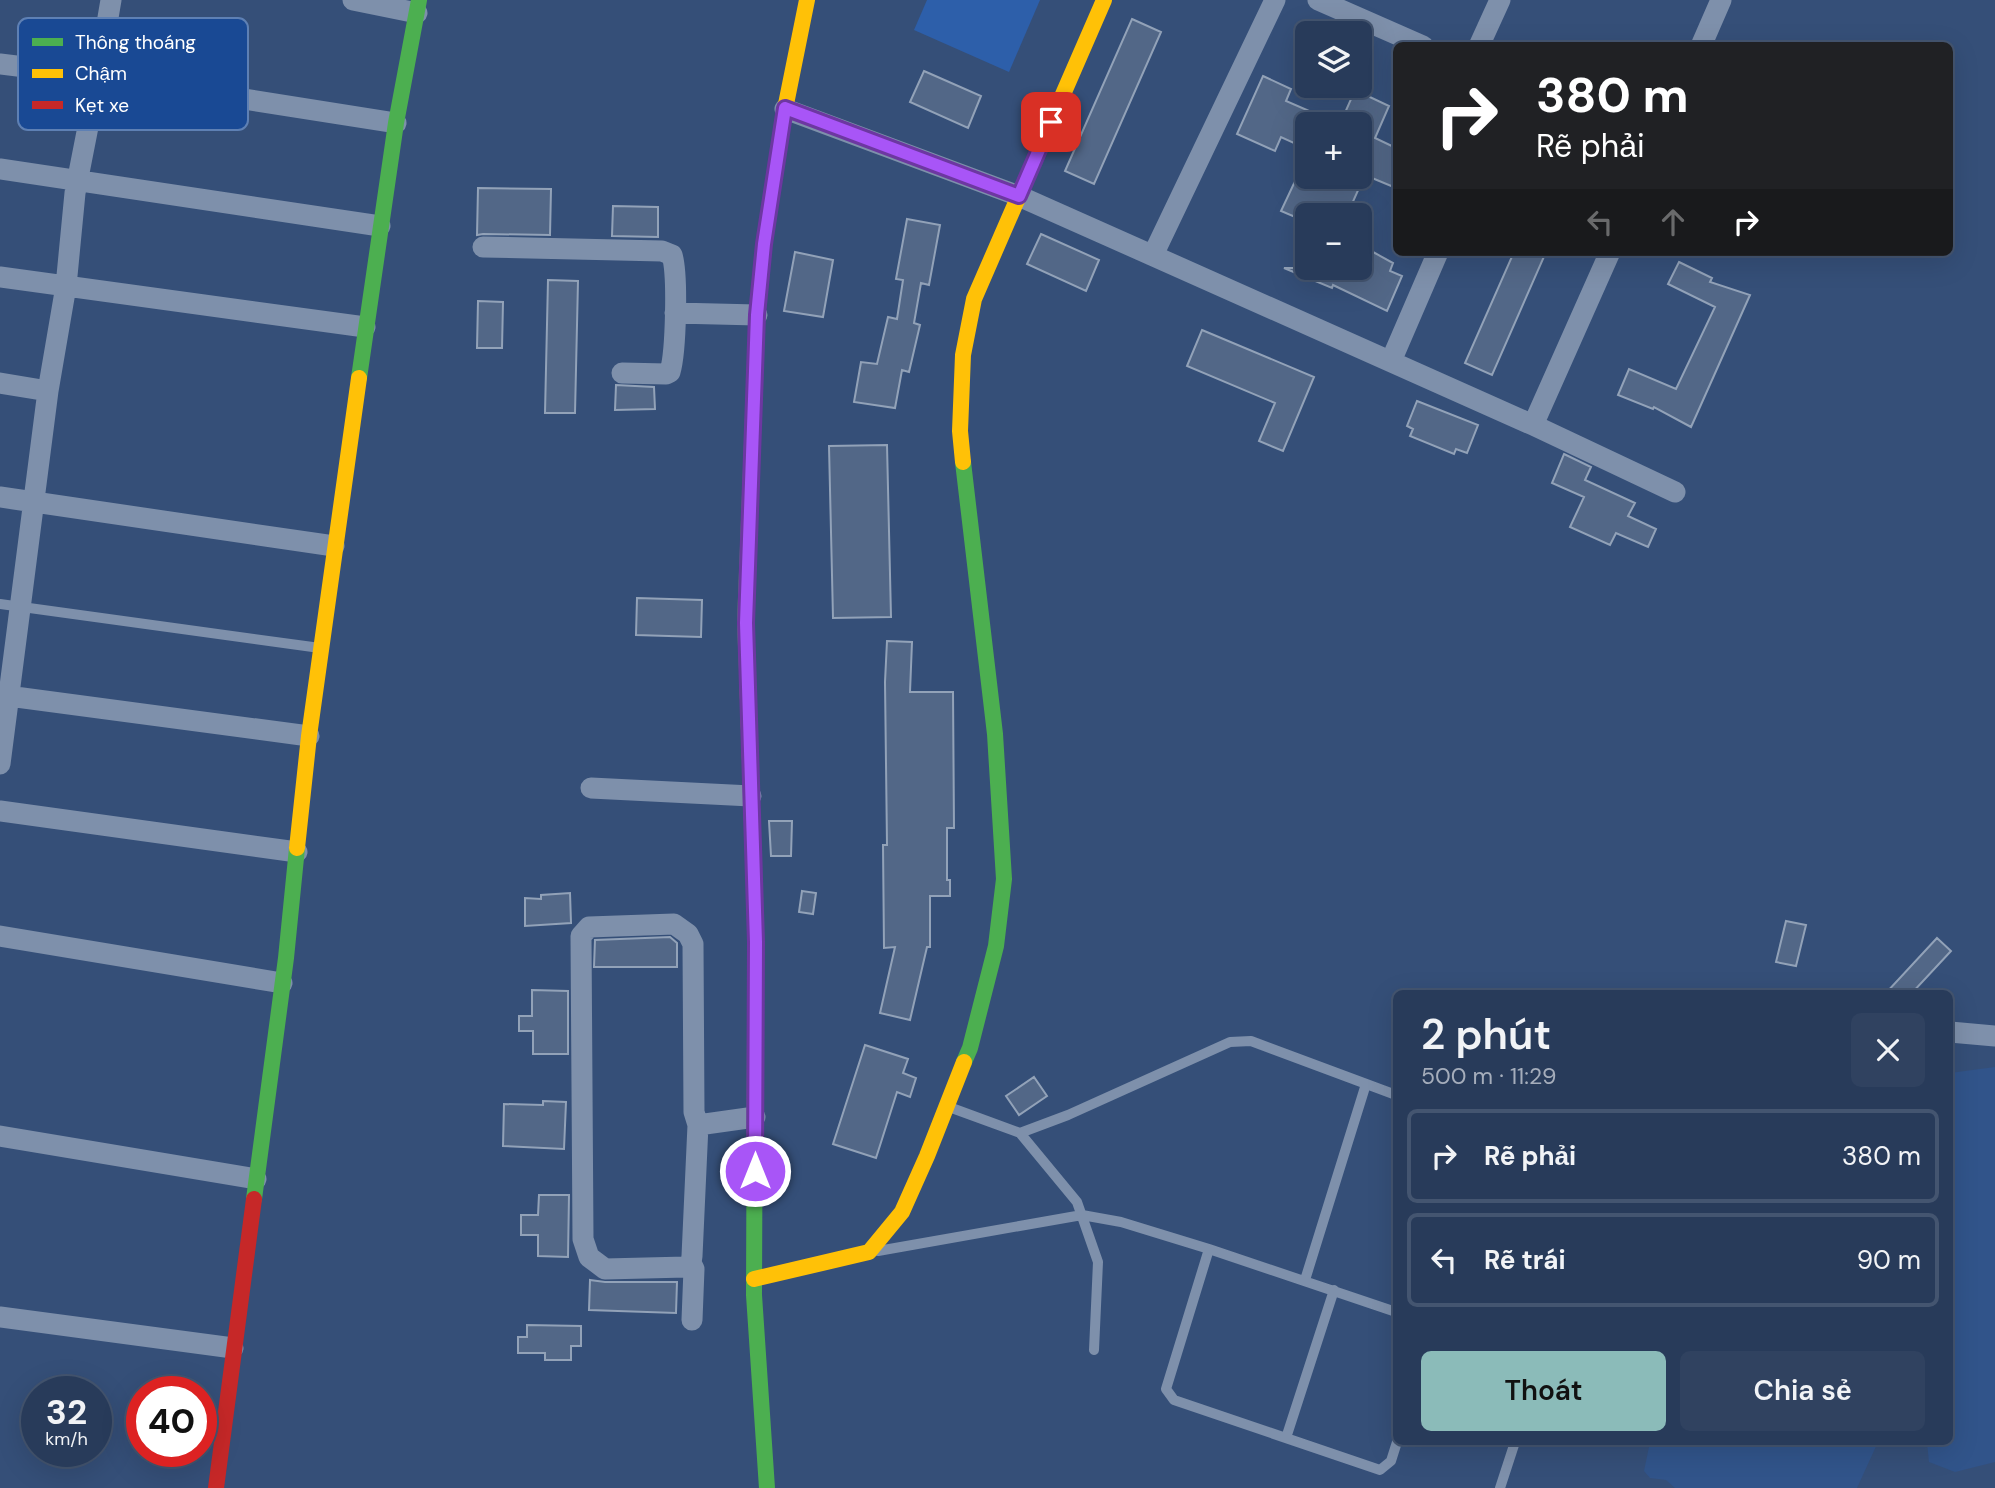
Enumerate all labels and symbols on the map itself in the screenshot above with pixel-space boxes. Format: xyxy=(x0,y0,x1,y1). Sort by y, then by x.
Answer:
legend xyxy=(18,18,248,130)
text: Thông thoáng xyxy=(75,30,196,55)
text: Chậm xyxy=(75,61,127,86)
pin xyxy=(1021,92,1081,152)
text: Kẹt xe xyxy=(75,93,129,118)
position arrow xyxy=(718,1134,792,1208)
speed limit sign: 40 xyxy=(126,1376,217,1467)

